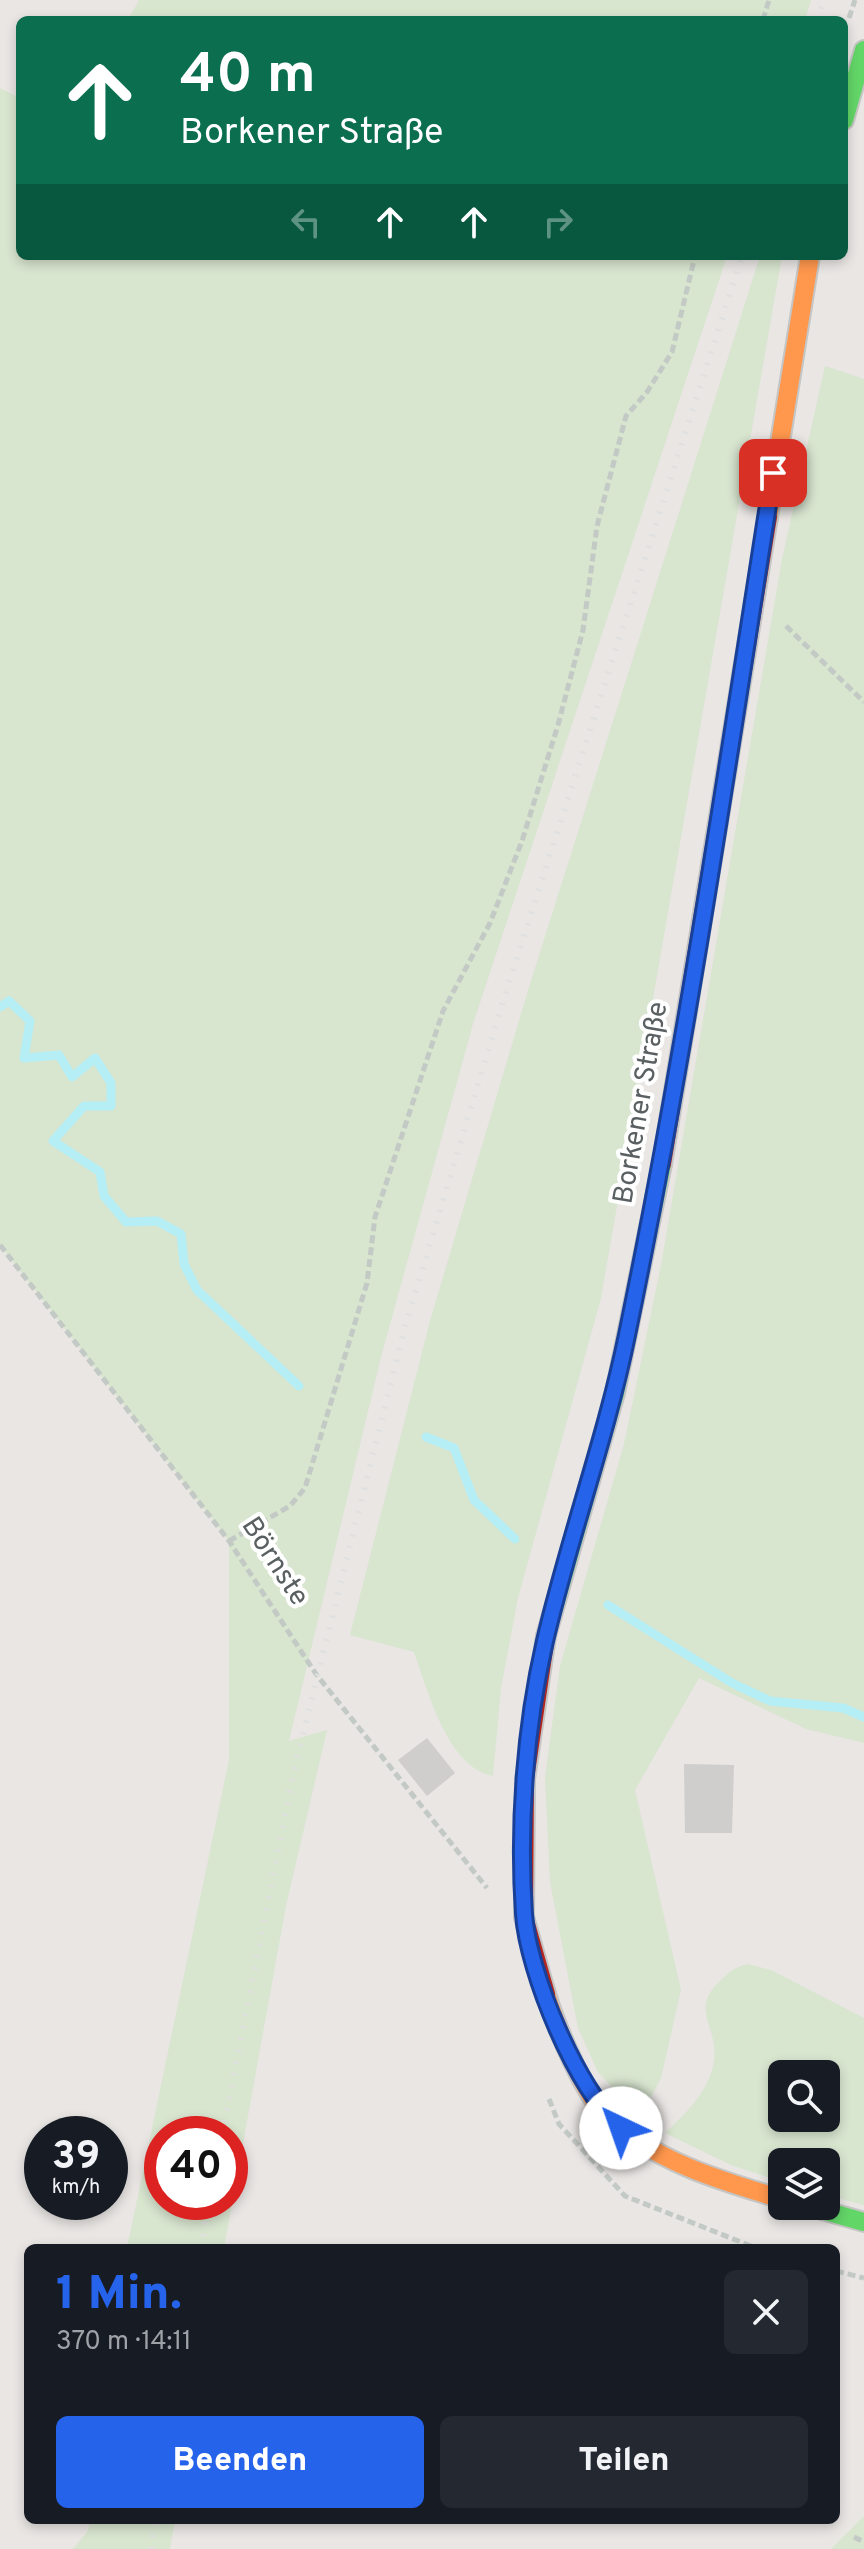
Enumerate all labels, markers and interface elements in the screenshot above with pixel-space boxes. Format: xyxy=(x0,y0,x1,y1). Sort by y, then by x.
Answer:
text: 40 m xyxy=(180,42,316,112)
icon: ahead xyxy=(48,48,152,152)
text: Borkener Straße xyxy=(180,111,443,157)
icon: left xyxy=(284,200,328,244)
icon: ahead xyxy=(368,200,412,244)
icon: ahead xyxy=(452,200,496,244)
icon: right xyxy=(536,200,580,244)
pin xyxy=(739,439,807,507)
icon: arrive xyxy=(751,451,795,495)
street label: Borkener Straße xyxy=(606,999,678,1207)
street label: Börnste xyxy=(232,1511,316,1613)
map controls xyxy=(768,2060,840,2220)
button: search xyxy=(768,2060,840,2132)
position arrow xyxy=(579,2086,663,2170)
speed limit sign: 40 xyxy=(144,2116,248,2220)
text: 39 xyxy=(52,2133,100,2183)
button: layers xyxy=(768,2148,840,2220)
text: km/h xyxy=(52,2175,100,2201)
text: 1 Min. xyxy=(56,2266,182,2326)
button: close xyxy=(724,2270,808,2354)
text: 370 m · 14:11 xyxy=(56,2326,192,2359)
button: Beenden xyxy=(56,2416,424,2508)
button: Teilen xyxy=(440,2416,808,2508)

